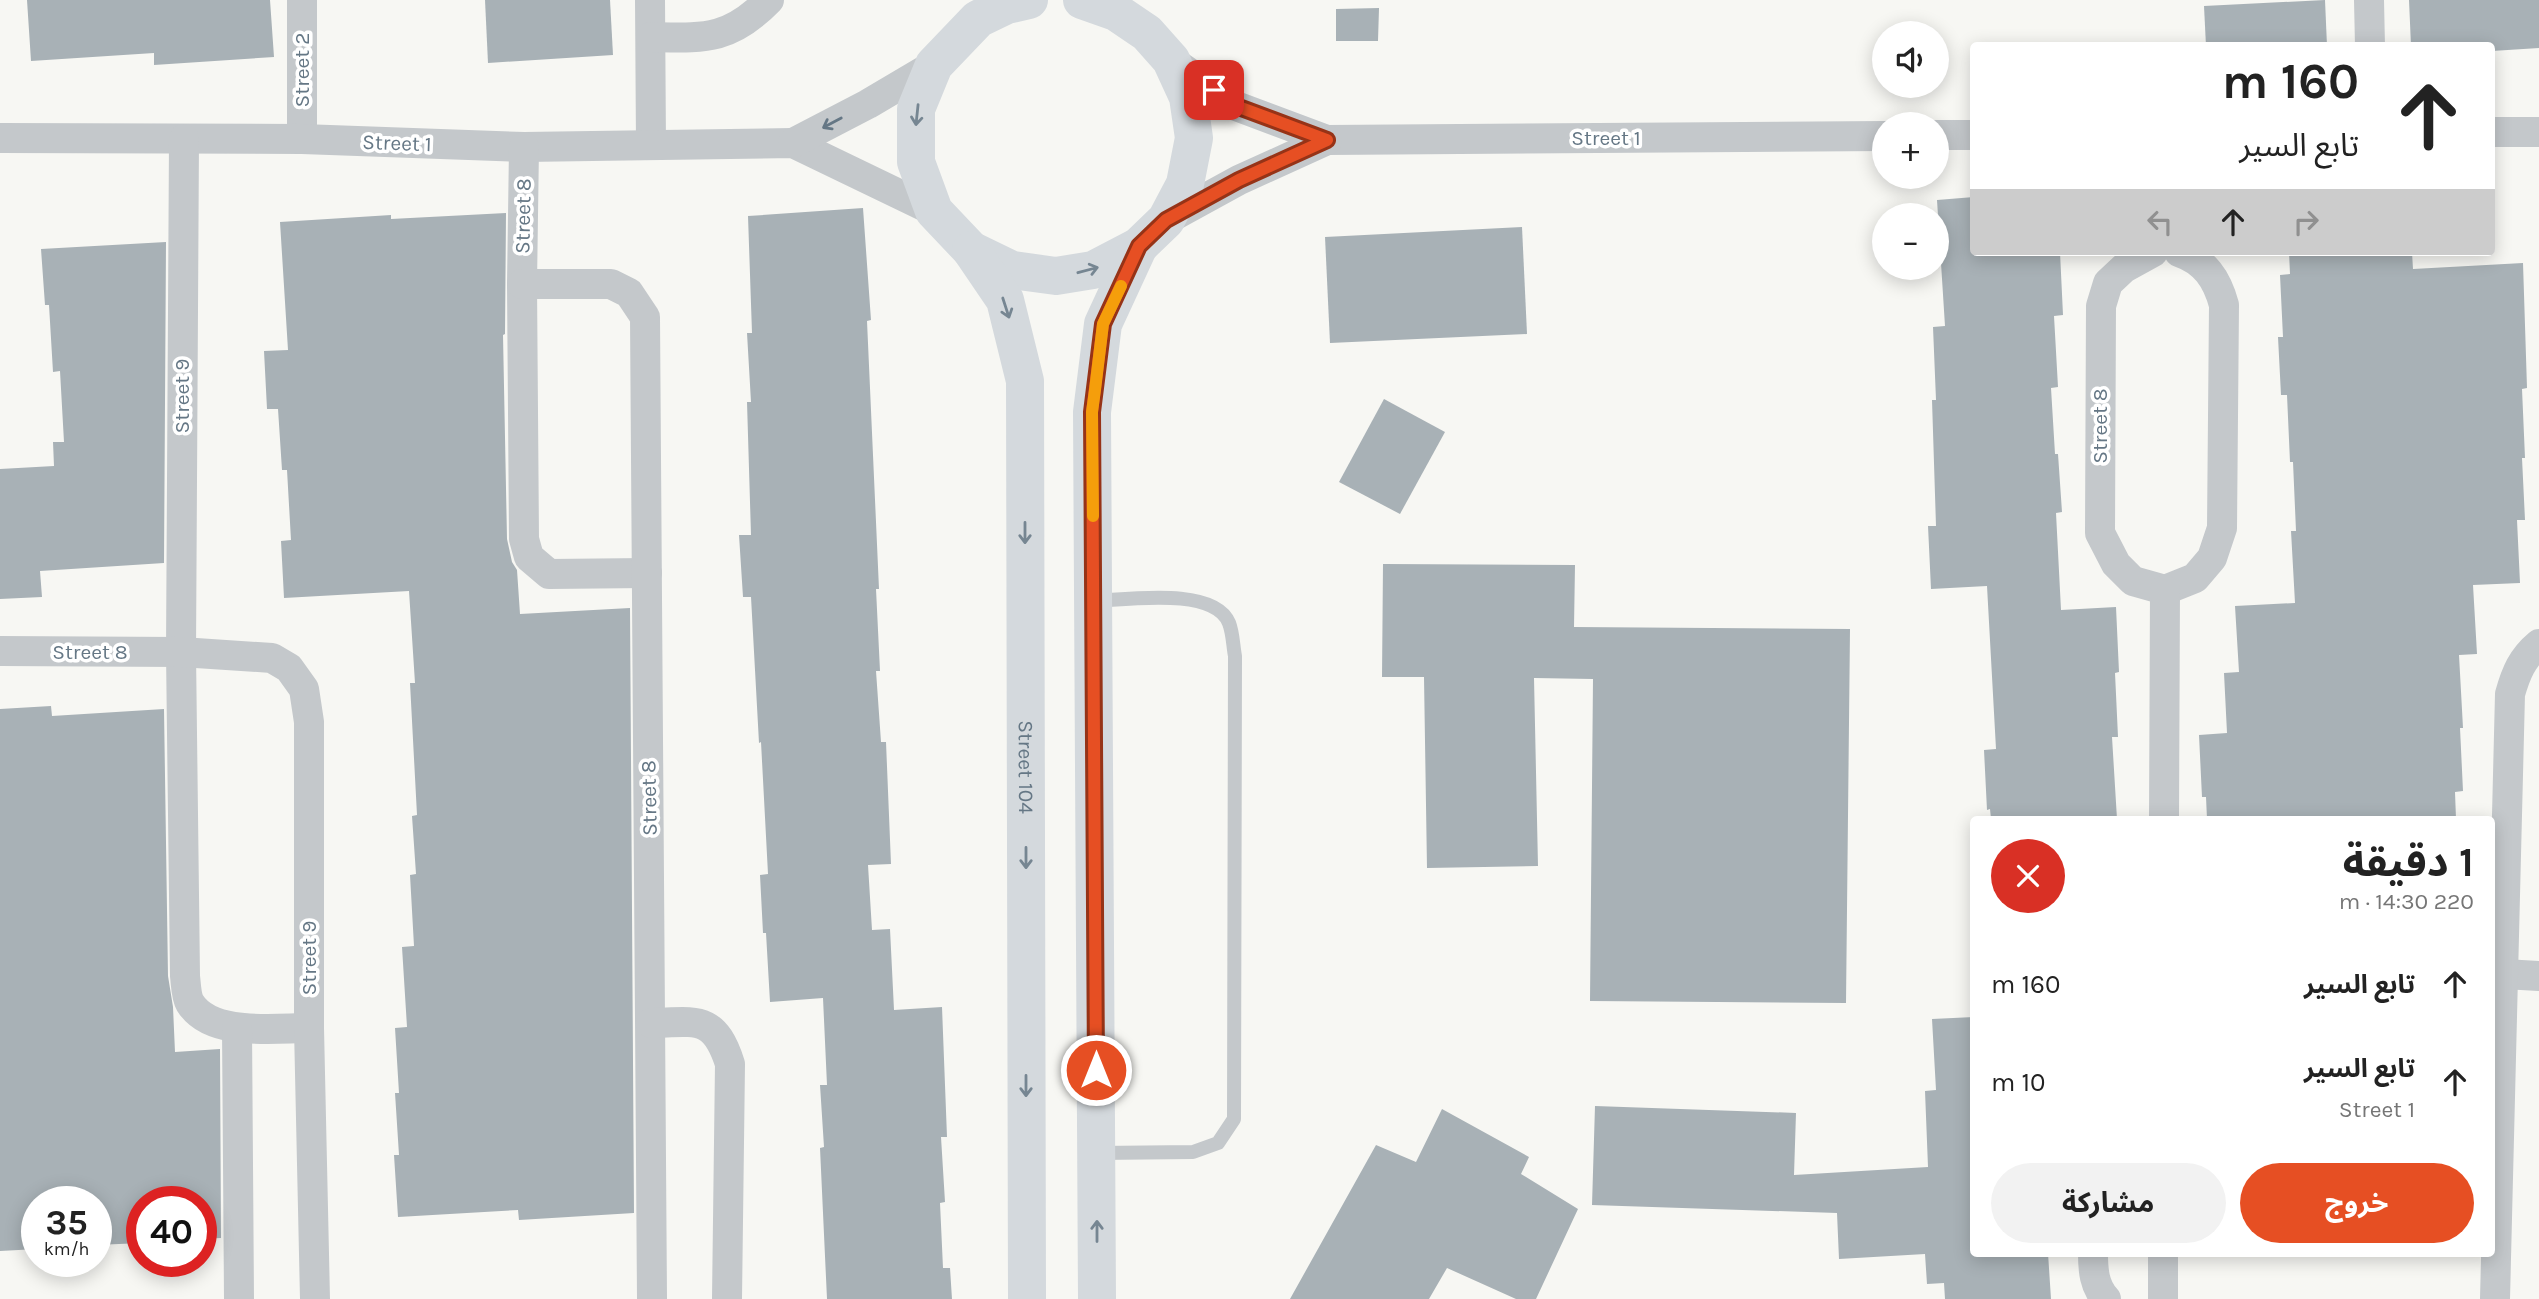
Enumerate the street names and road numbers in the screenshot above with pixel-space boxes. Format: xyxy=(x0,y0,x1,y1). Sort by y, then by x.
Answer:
street label: Street 2 xyxy=(290,33,314,107)
street label: Street 1 xyxy=(1571,126,1641,150)
street label: Street 1 xyxy=(362,130,432,156)
street label: Street 8 xyxy=(510,178,536,254)
street label: Street 9 xyxy=(170,359,194,433)
street label: Street 8 xyxy=(2088,388,2112,464)
street label: Street 8 xyxy=(52,640,128,664)
street label: Street 104 xyxy=(1014,720,1038,814)
street label: Street 8 xyxy=(636,760,662,836)
street label: Street 9 xyxy=(297,921,321,995)

